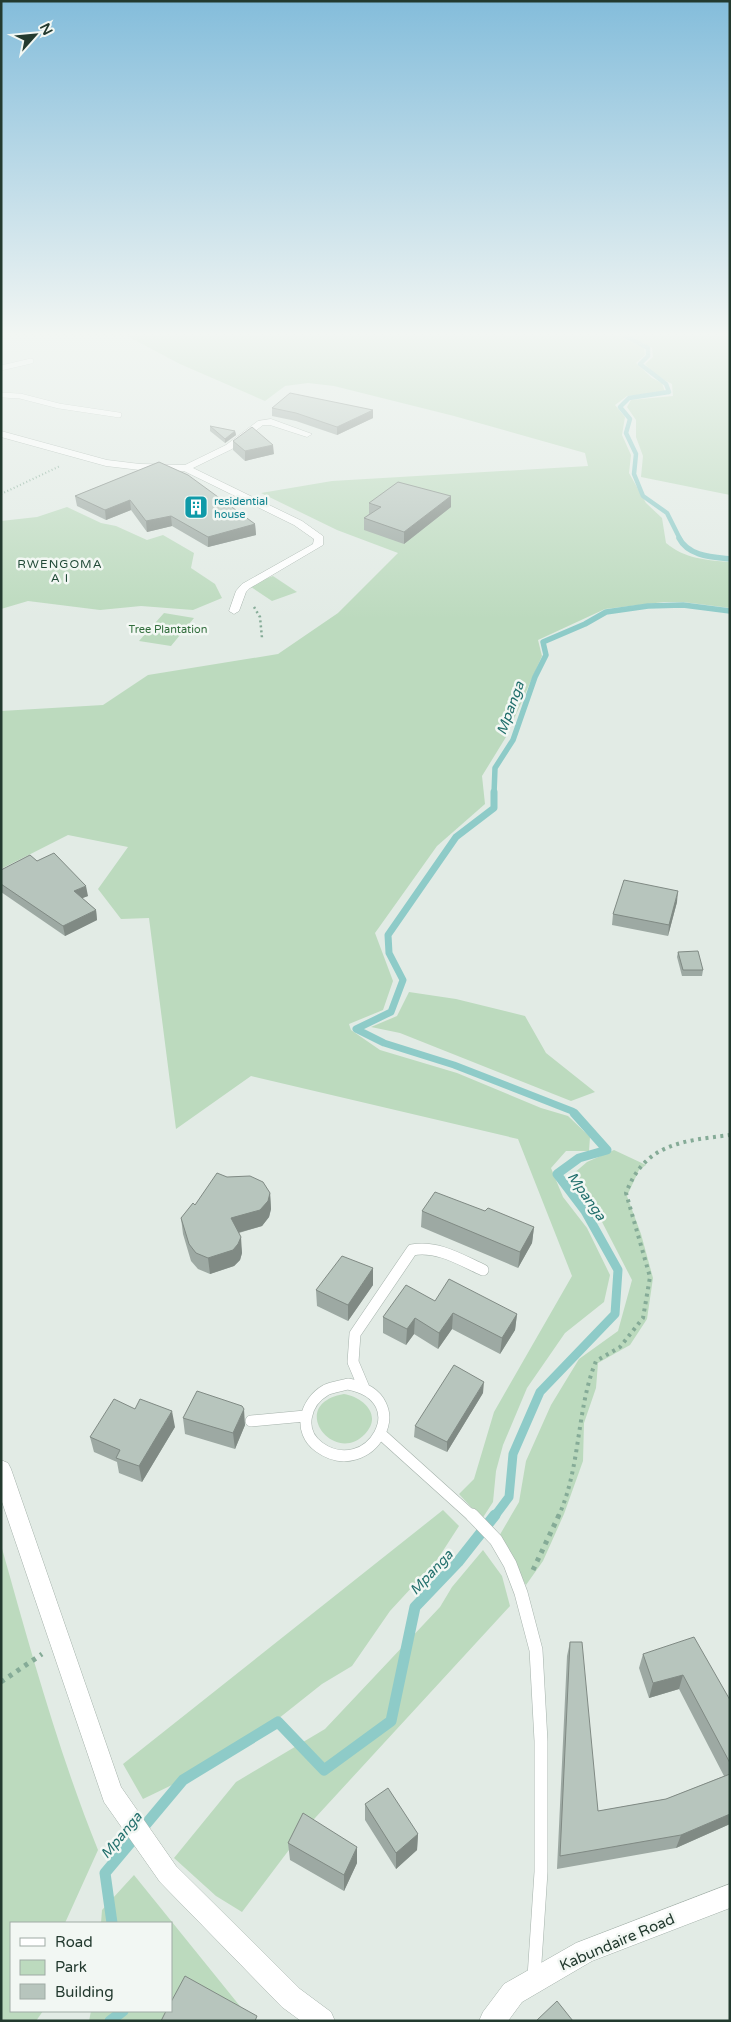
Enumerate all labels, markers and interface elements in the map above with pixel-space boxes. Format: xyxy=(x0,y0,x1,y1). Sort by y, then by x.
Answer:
north arrow xyxy=(10,10,60,60)
text: N xyxy=(36,20,56,38)
building icon: residential house xyxy=(183,494,209,520)
place label: residential house xyxy=(214,495,268,521)
district label: RWENGOMA A I xyxy=(17,557,103,585)
park label: Tree Plantation xyxy=(129,623,207,636)
water label: Mpanga xyxy=(493,678,528,737)
water label: Mpanga xyxy=(564,1169,610,1225)
water label: Mpanga xyxy=(406,1545,457,1598)
water label: Mpanga xyxy=(97,1808,146,1862)
street label: Kabundaire Road xyxy=(557,1910,677,1974)
legend xyxy=(10,1922,172,2012)
text: Road xyxy=(55,1933,93,1951)
text: Park xyxy=(55,1958,87,1976)
text: Building xyxy=(55,1983,114,2001)

